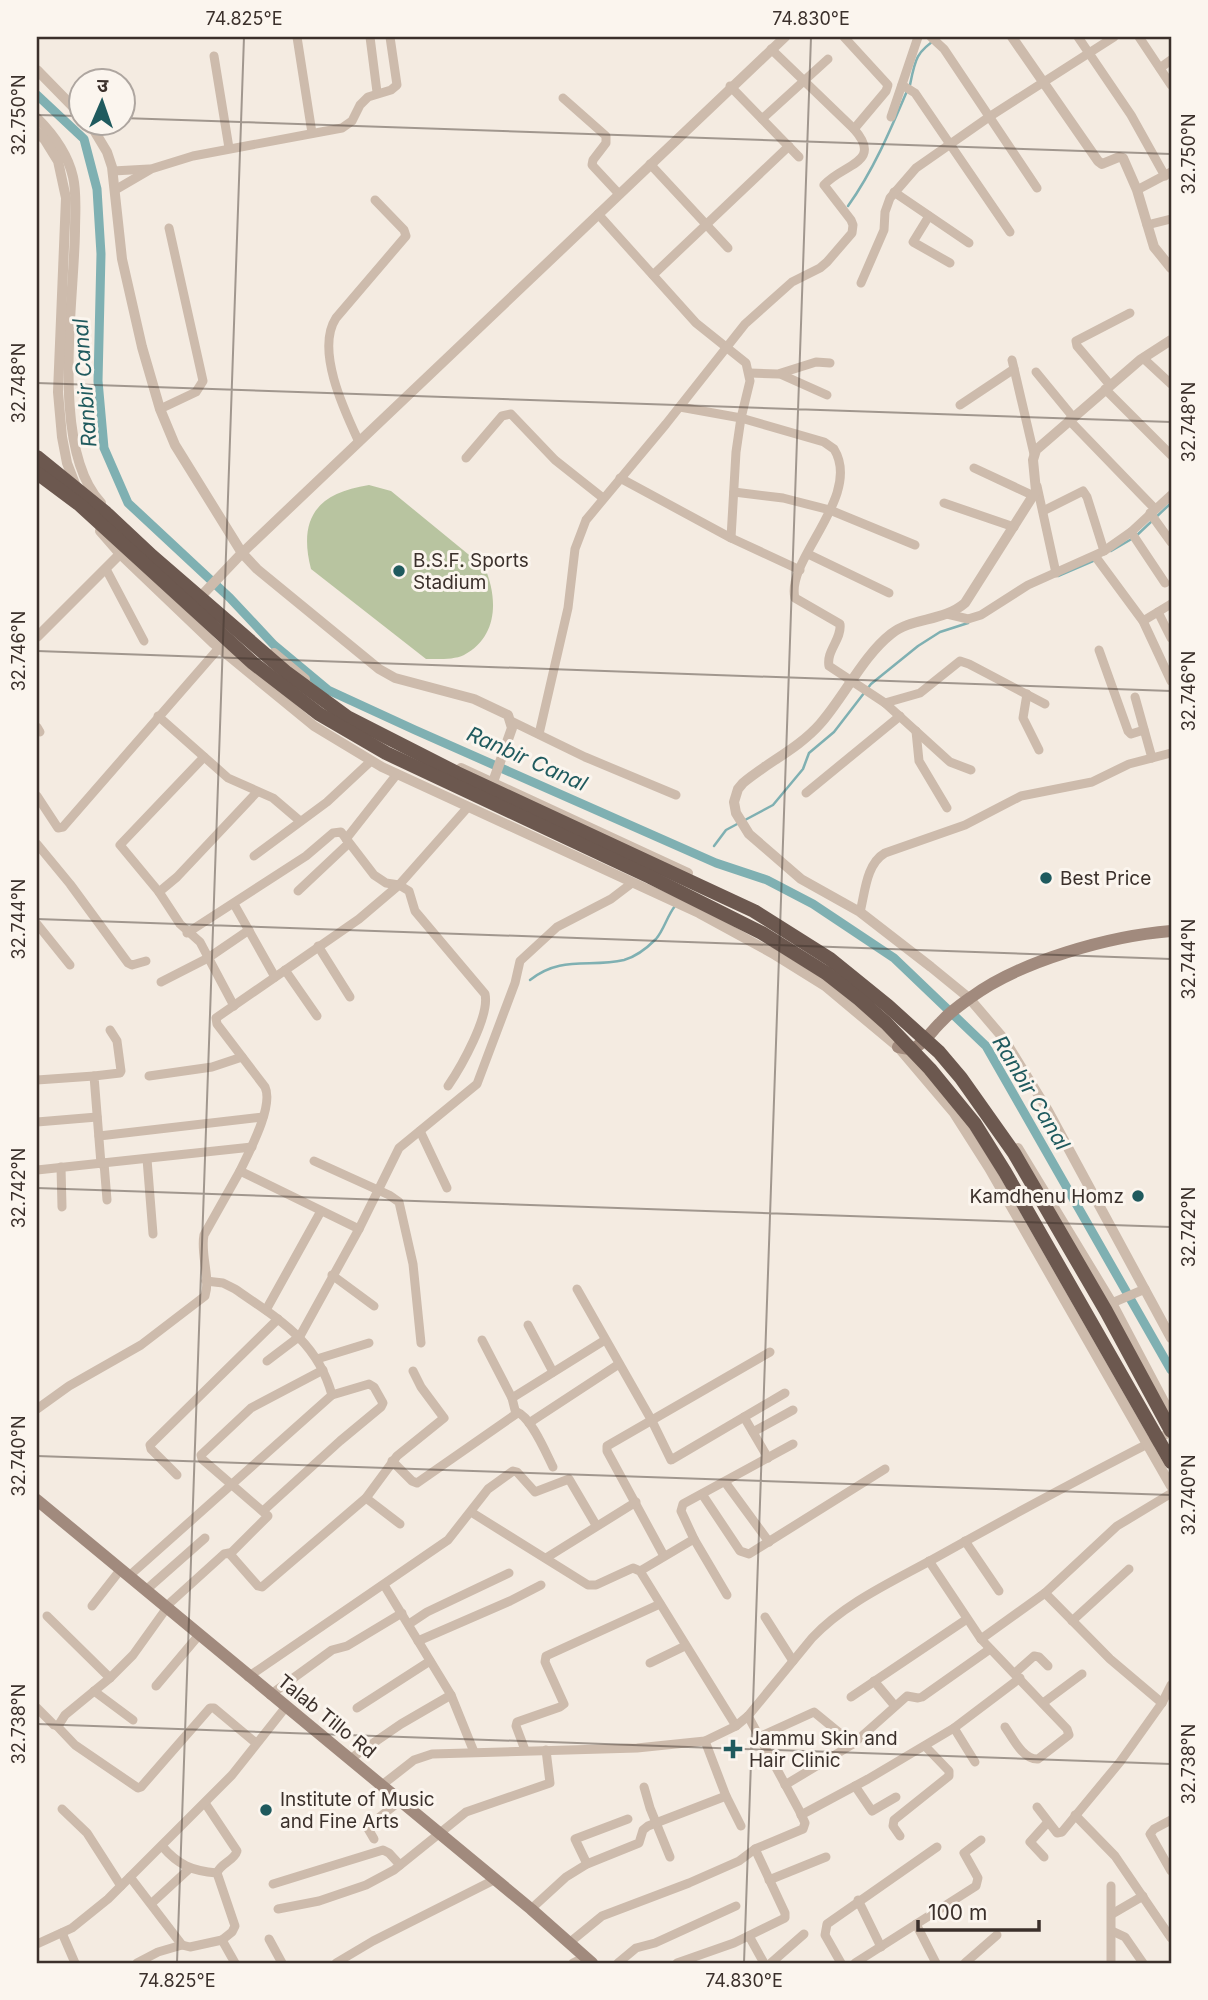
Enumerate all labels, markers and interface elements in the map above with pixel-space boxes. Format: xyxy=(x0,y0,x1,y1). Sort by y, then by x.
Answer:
text: 74.825°E xyxy=(205,8,283,29)
text: 74.830°E xyxy=(772,8,850,29)
north arrow xyxy=(66,66,136,136)
text: 32.750°N xyxy=(8,74,29,156)
text: उ xyxy=(97,74,109,97)
text: 32.750°N xyxy=(1178,113,1199,195)
water label: Ranbir Canal xyxy=(67,317,101,448)
text: 32.748°N xyxy=(8,343,29,423)
text: 32.748°N xyxy=(1178,382,1199,462)
place label: B.S.F. Sports Stadium xyxy=(413,549,529,594)
marker: B.S.F. Sports Stadium xyxy=(391,563,407,579)
text: 32.746°N xyxy=(8,611,29,691)
text: 32.746°N xyxy=(1178,651,1199,731)
water label: Ranbir Canal xyxy=(463,721,592,797)
place label: Best Price xyxy=(1060,867,1151,890)
marker: Best Price xyxy=(1038,870,1054,886)
text: 32.744°N xyxy=(8,879,29,959)
text: 32.744°N xyxy=(1178,919,1199,999)
water label: Ranbir Canal xyxy=(988,1031,1076,1155)
text: 32.742°N xyxy=(8,1148,29,1228)
place label: Kamdhenu Homz xyxy=(970,1185,1124,1208)
text: 32.742°N xyxy=(1178,1187,1199,1267)
marker: Kamdhenu Homz xyxy=(1130,1188,1146,1204)
text: 32.740°N xyxy=(8,1416,29,1496)
text: 32.740°N xyxy=(1178,1455,1199,1535)
street label: Talab Tillo Rd xyxy=(273,1670,381,1763)
text: 32.738°N xyxy=(8,1684,29,1764)
text: 32.738°N xyxy=(1178,1724,1199,1804)
place label: Jammu Skin and Hair Clinic xyxy=(749,1727,898,1772)
marker: Jammu Skin and Hair Clinic xyxy=(723,1739,743,1759)
place label: Institute of Music and Fine Arts xyxy=(280,1788,435,1833)
marker: Institute of Music and Fine Arts xyxy=(258,1802,274,1818)
scale bar xyxy=(918,1888,1038,1932)
text: 100 m xyxy=(928,1900,987,1925)
text: 74.825°E xyxy=(138,1970,216,1991)
text: 74.830°E xyxy=(705,1970,783,1991)

